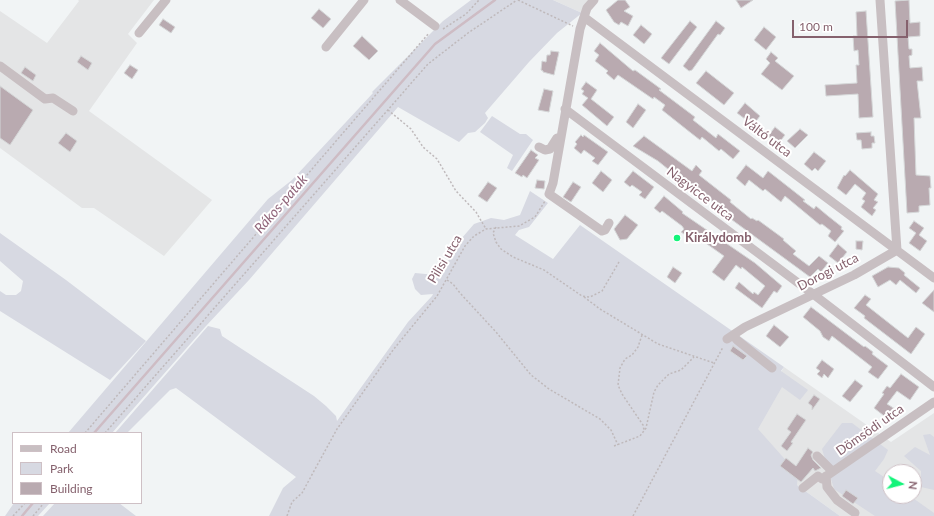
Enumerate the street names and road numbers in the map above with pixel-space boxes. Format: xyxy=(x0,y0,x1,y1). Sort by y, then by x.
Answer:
street label: Váltó utca xyxy=(739,114,795,160)
street label: Nagyicce utca xyxy=(663,164,737,224)
street label: Pilisi utca xyxy=(424,232,466,286)
street label: Dorogi utca xyxy=(795,250,861,294)
street label: Dömsödi utca xyxy=(833,401,907,459)

